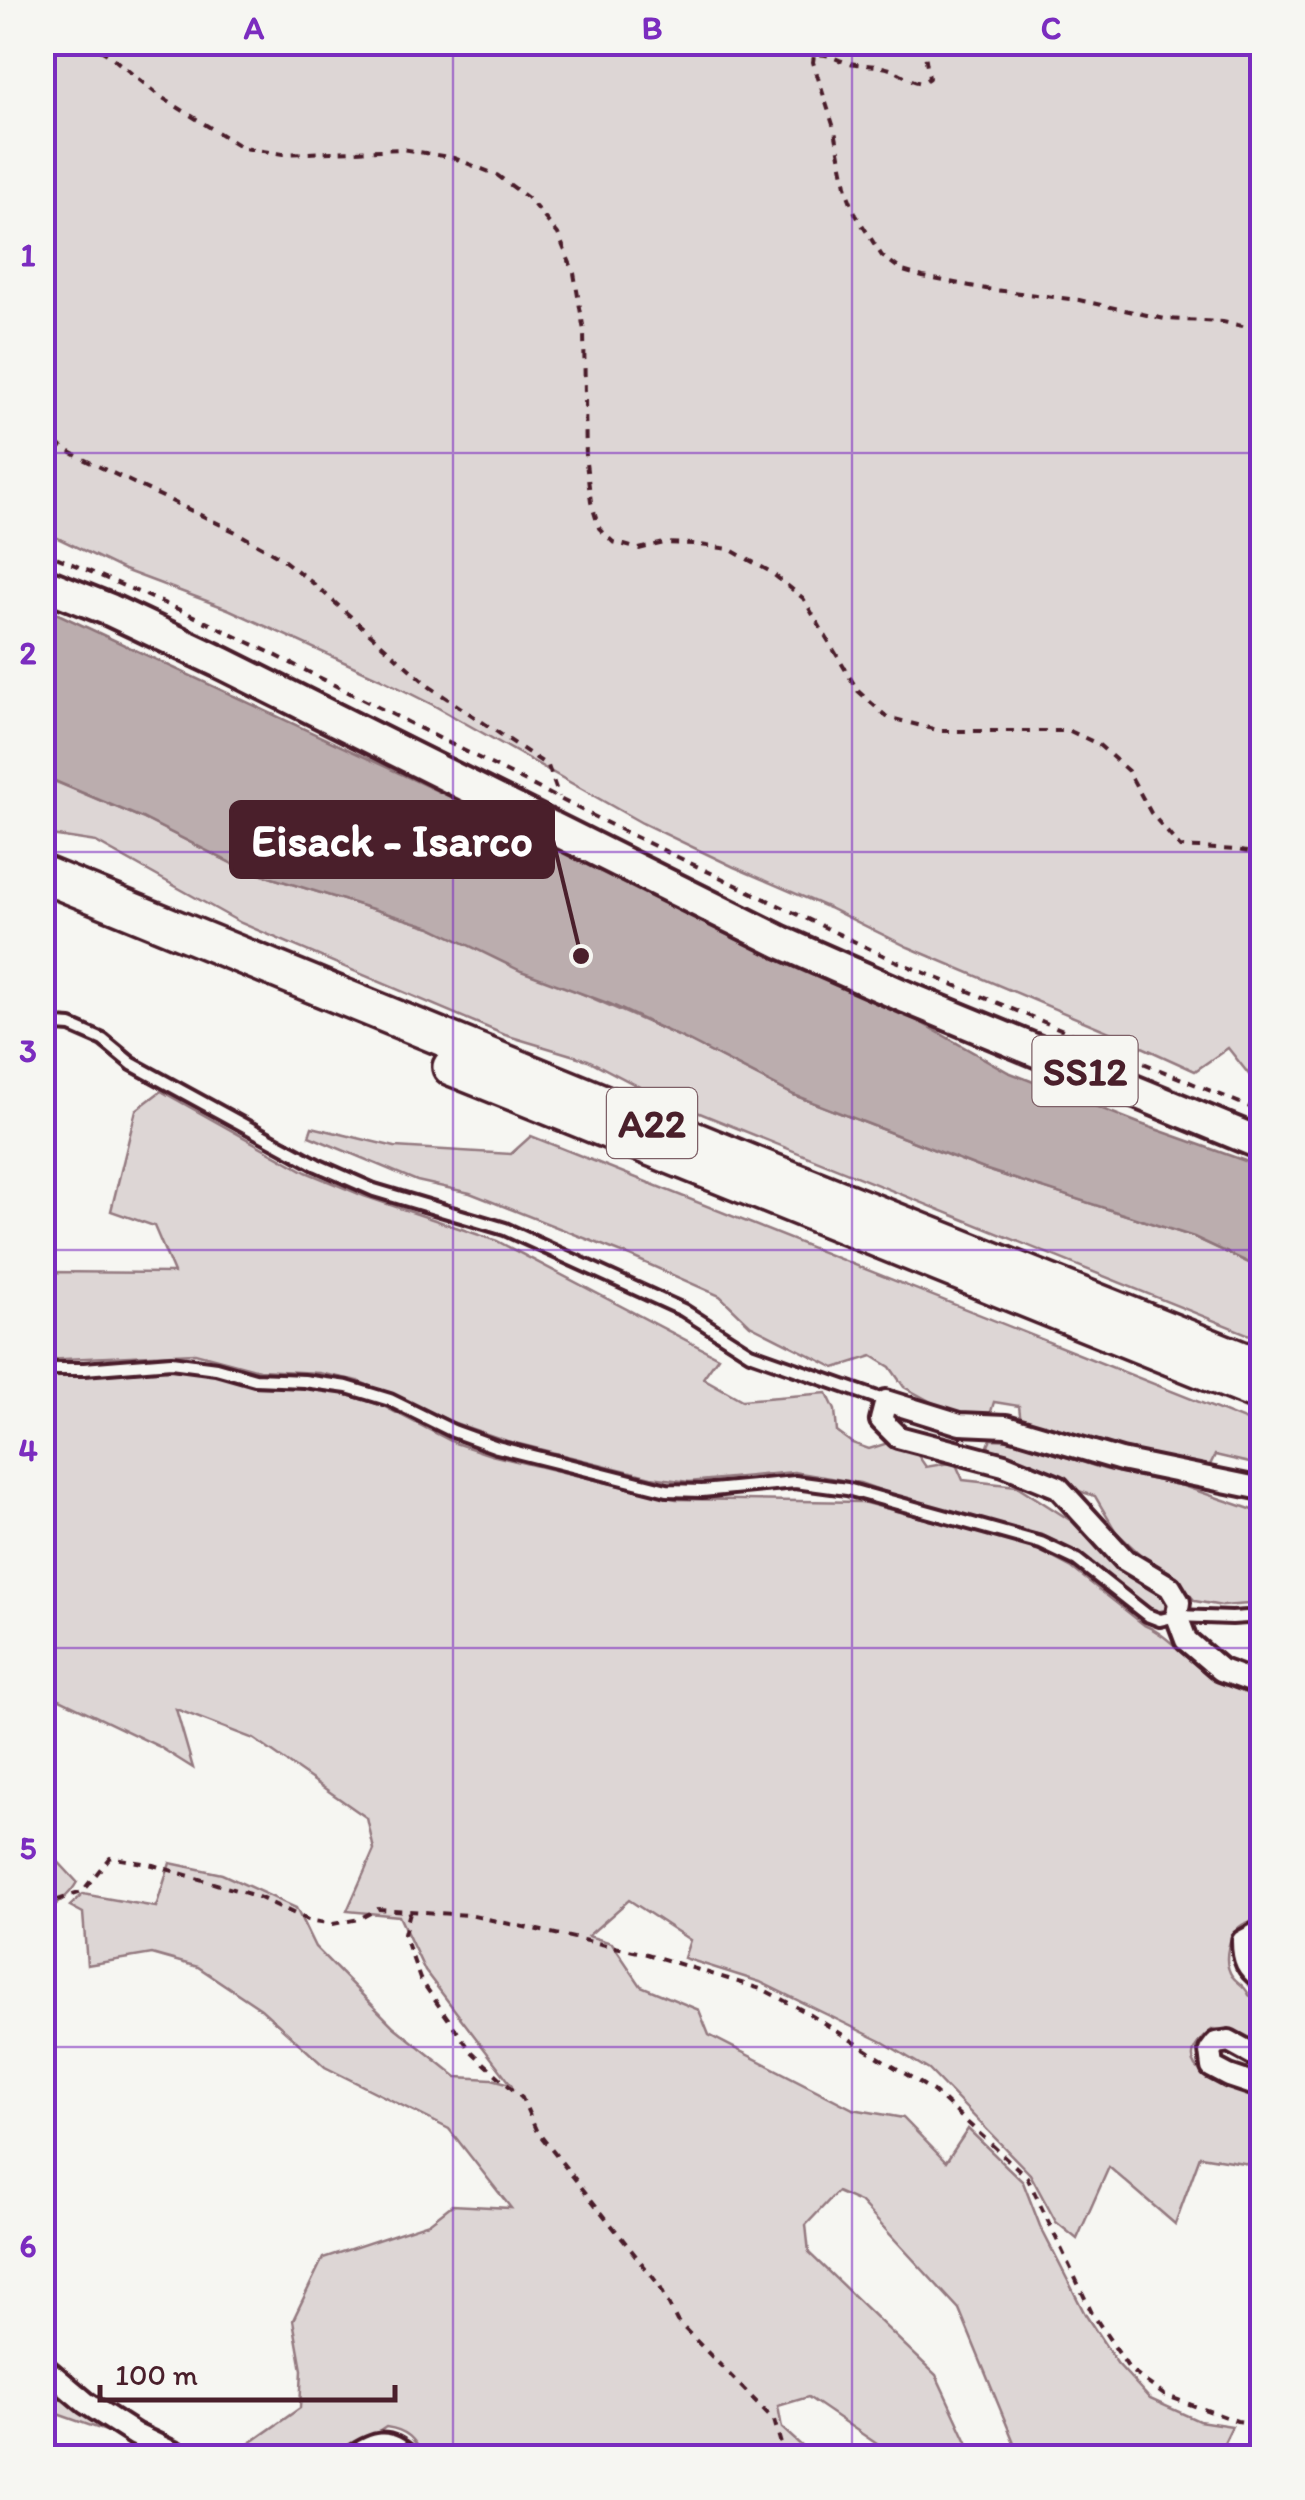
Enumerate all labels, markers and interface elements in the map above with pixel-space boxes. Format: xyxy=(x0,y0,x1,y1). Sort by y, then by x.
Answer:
text: A xyxy=(243,9,265,47)
text: B xyxy=(642,9,662,47)
text: C xyxy=(1041,9,1061,47)
text: 1 xyxy=(21,236,36,274)
text: 2 xyxy=(20,634,37,672)
callout: Eisack - Isarco xyxy=(231,802,553,877)
text: Eisack - Isarco xyxy=(251,813,533,867)
text: 3 xyxy=(19,1032,37,1070)
road number: SS12 xyxy=(1032,1036,1138,1106)
road number: A22 xyxy=(607,1088,697,1158)
text: 4 xyxy=(18,1431,38,1469)
text: 5 xyxy=(20,1829,37,1867)
text: 6 xyxy=(20,2227,37,2265)
scale bar xyxy=(100,2340,395,2402)
text: 100 m xyxy=(115,2356,198,2393)

